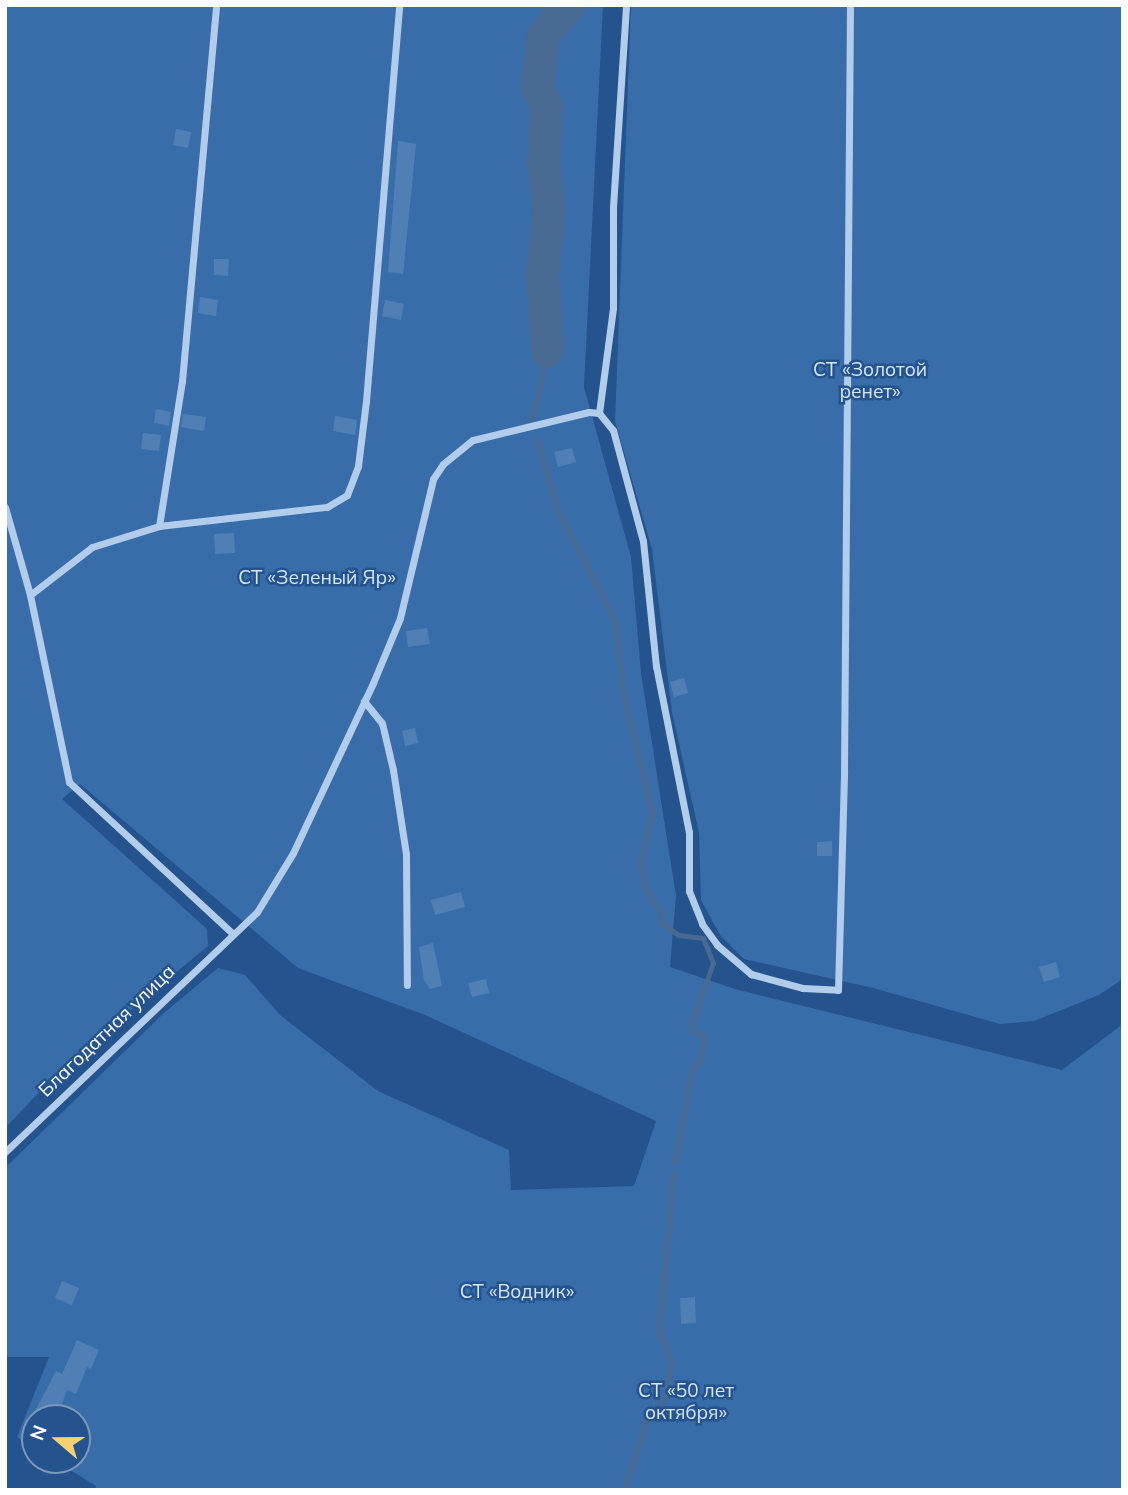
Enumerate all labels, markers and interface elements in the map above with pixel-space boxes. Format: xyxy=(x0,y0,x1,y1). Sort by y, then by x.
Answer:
park label: СТ «Золотой ренет» xyxy=(813,359,927,403)
park label: СТ «Зеленый Яр» xyxy=(238,567,396,589)
street label: Благодатная улица xyxy=(34,960,180,1102)
park label: СТ «Водник» xyxy=(460,1281,574,1303)
park label: СТ «50 лет октября» xyxy=(638,1380,734,1424)
north arrow xyxy=(21,1404,91,1474)
text: N xyxy=(24,1422,52,1443)

